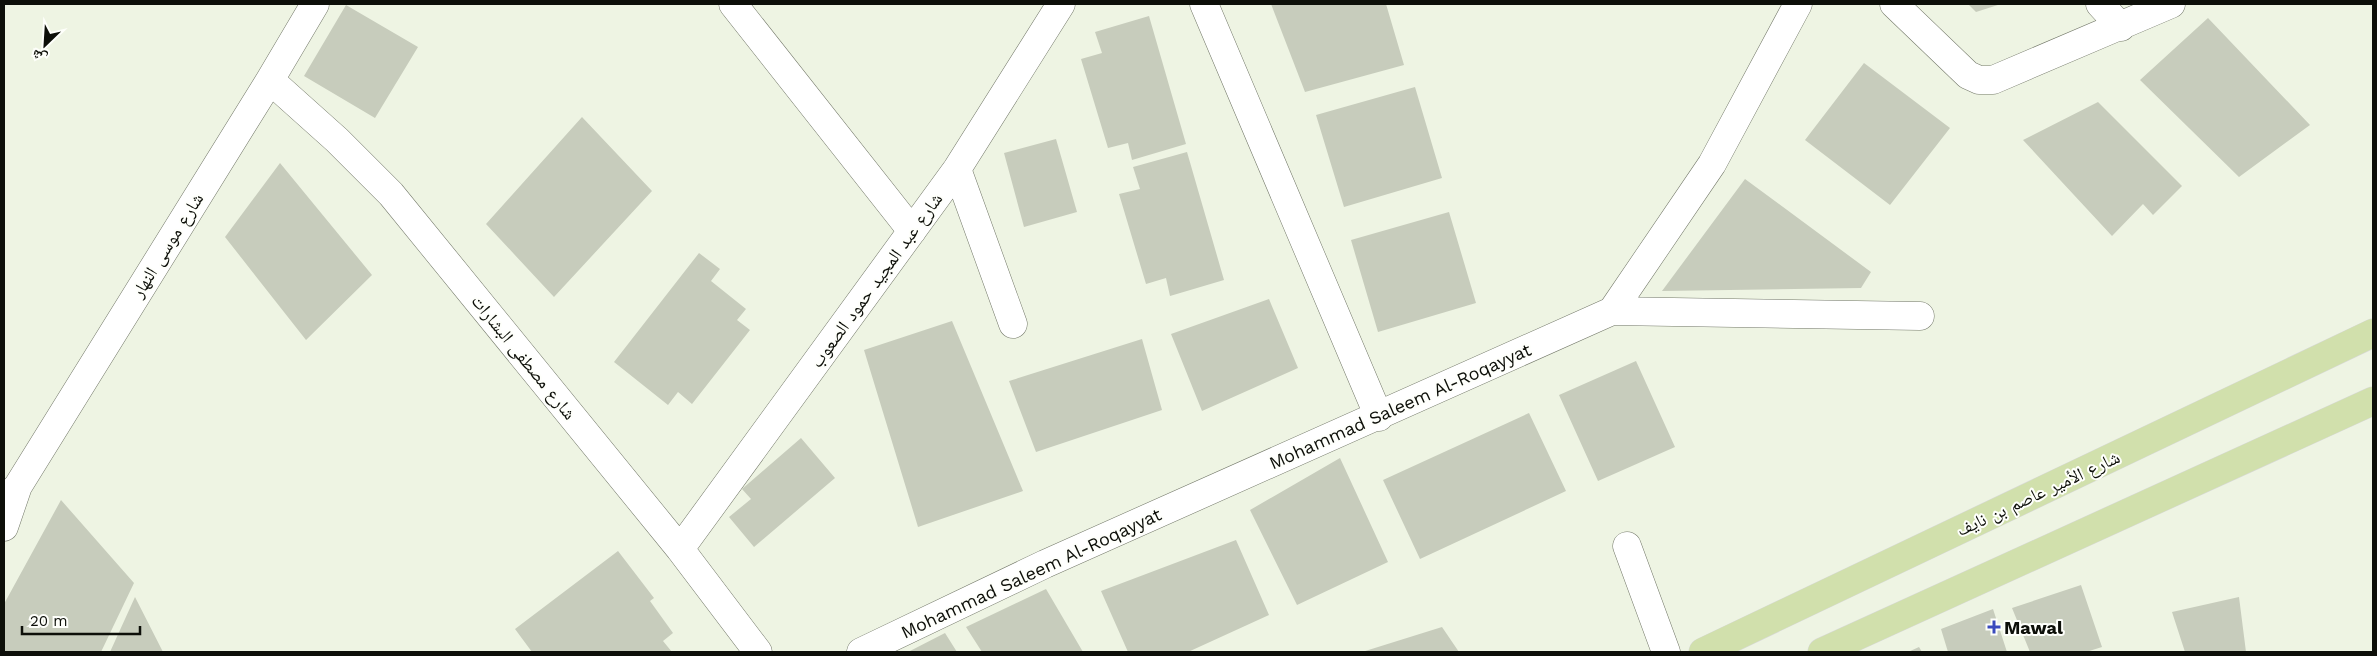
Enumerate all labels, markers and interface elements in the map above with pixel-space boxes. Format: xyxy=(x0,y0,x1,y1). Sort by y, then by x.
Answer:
north arrow xyxy=(20,20,70,70)
text: ش xyxy=(29,45,50,67)
street label: شارع موسى النهار xyxy=(126,189,208,302)
street label: شارع عبد المجيد حمود الصعوب xyxy=(806,189,947,372)
street label: شارع مصطفى البشارات xyxy=(466,290,581,424)
street label: Mohammad Saleem Al-Roqayyat xyxy=(1266,338,1535,473)
street label: شارع الأمير عاصم بن نايف xyxy=(1953,446,2124,542)
street label: Mohammad Saleem Al-Roqayyat xyxy=(898,503,1165,643)
scale bar xyxy=(22,604,140,636)
text: 20 m xyxy=(30,612,68,630)
place label: Mawal xyxy=(2004,617,2063,638)
marker: Mawal xyxy=(1988,621,2000,633)

